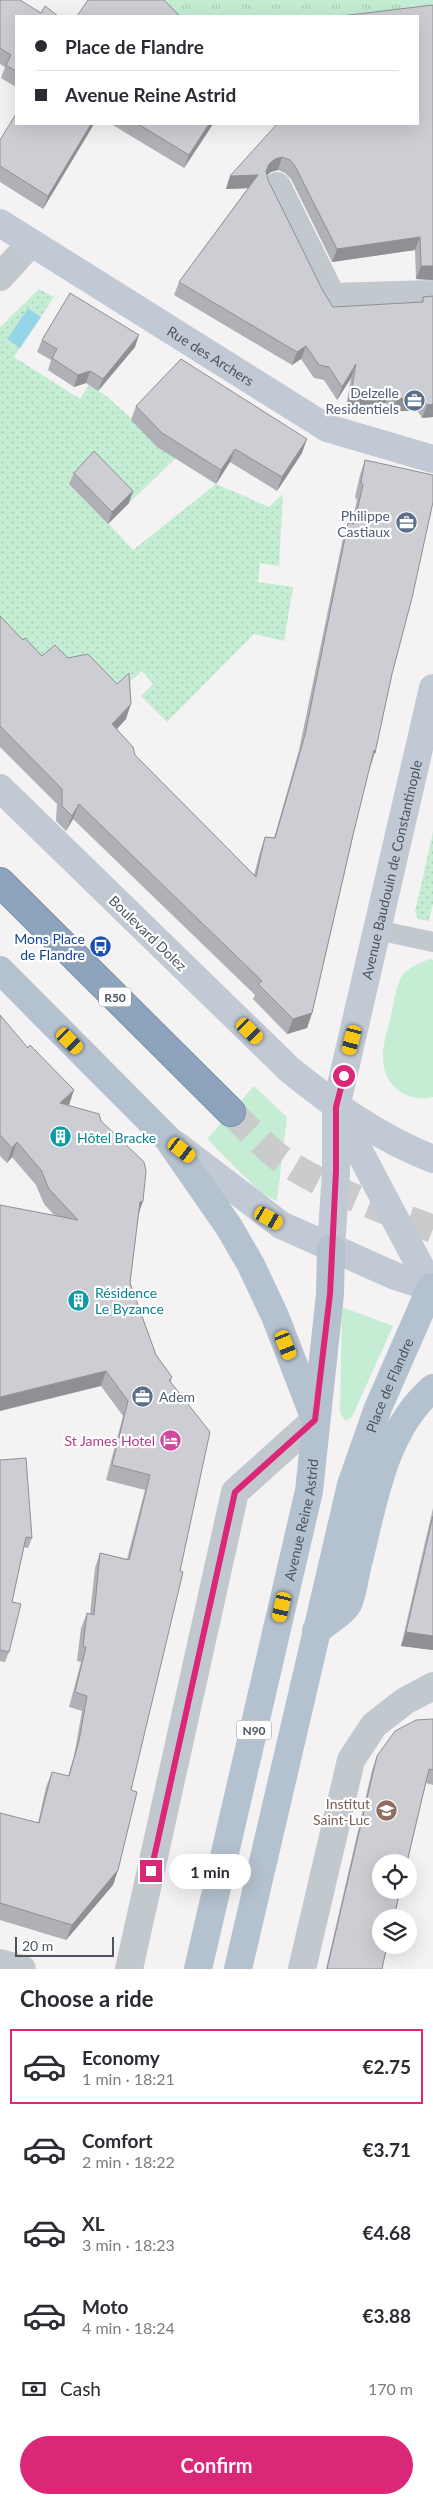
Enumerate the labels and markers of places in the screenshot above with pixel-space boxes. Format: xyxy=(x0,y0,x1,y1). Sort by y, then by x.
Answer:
place label: Delzelle Residentiels xyxy=(326,384,399,417)
office icon: Delzelle Residentiels xyxy=(403,388,427,412)
place label: Philippe Castiaux xyxy=(337,507,390,540)
office icon: Philippe Castiaux xyxy=(394,511,418,535)
place label: Mons Place de Flandre xyxy=(14,930,85,963)
bus stop icon: Mons Place de Flandre xyxy=(89,934,113,958)
building icon: Hôtel Bracke xyxy=(49,1125,73,1149)
place label: Hôtel Bracke xyxy=(77,1129,156,1146)
place label: Résidence Le Byzance xyxy=(95,1284,164,1317)
building icon: Résidence Le Byzance xyxy=(67,1288,91,1312)
office icon: Adem xyxy=(131,1384,155,1408)
place label: Adem xyxy=(159,1388,195,1405)
hotel icon: St James Hotel xyxy=(159,1428,183,1452)
place label: St James Hotel xyxy=(64,1432,155,1449)
place label: Institut Saint-Luc xyxy=(313,1795,370,1828)
school or university icon: Institut Saint-Luc xyxy=(374,1799,398,1823)

